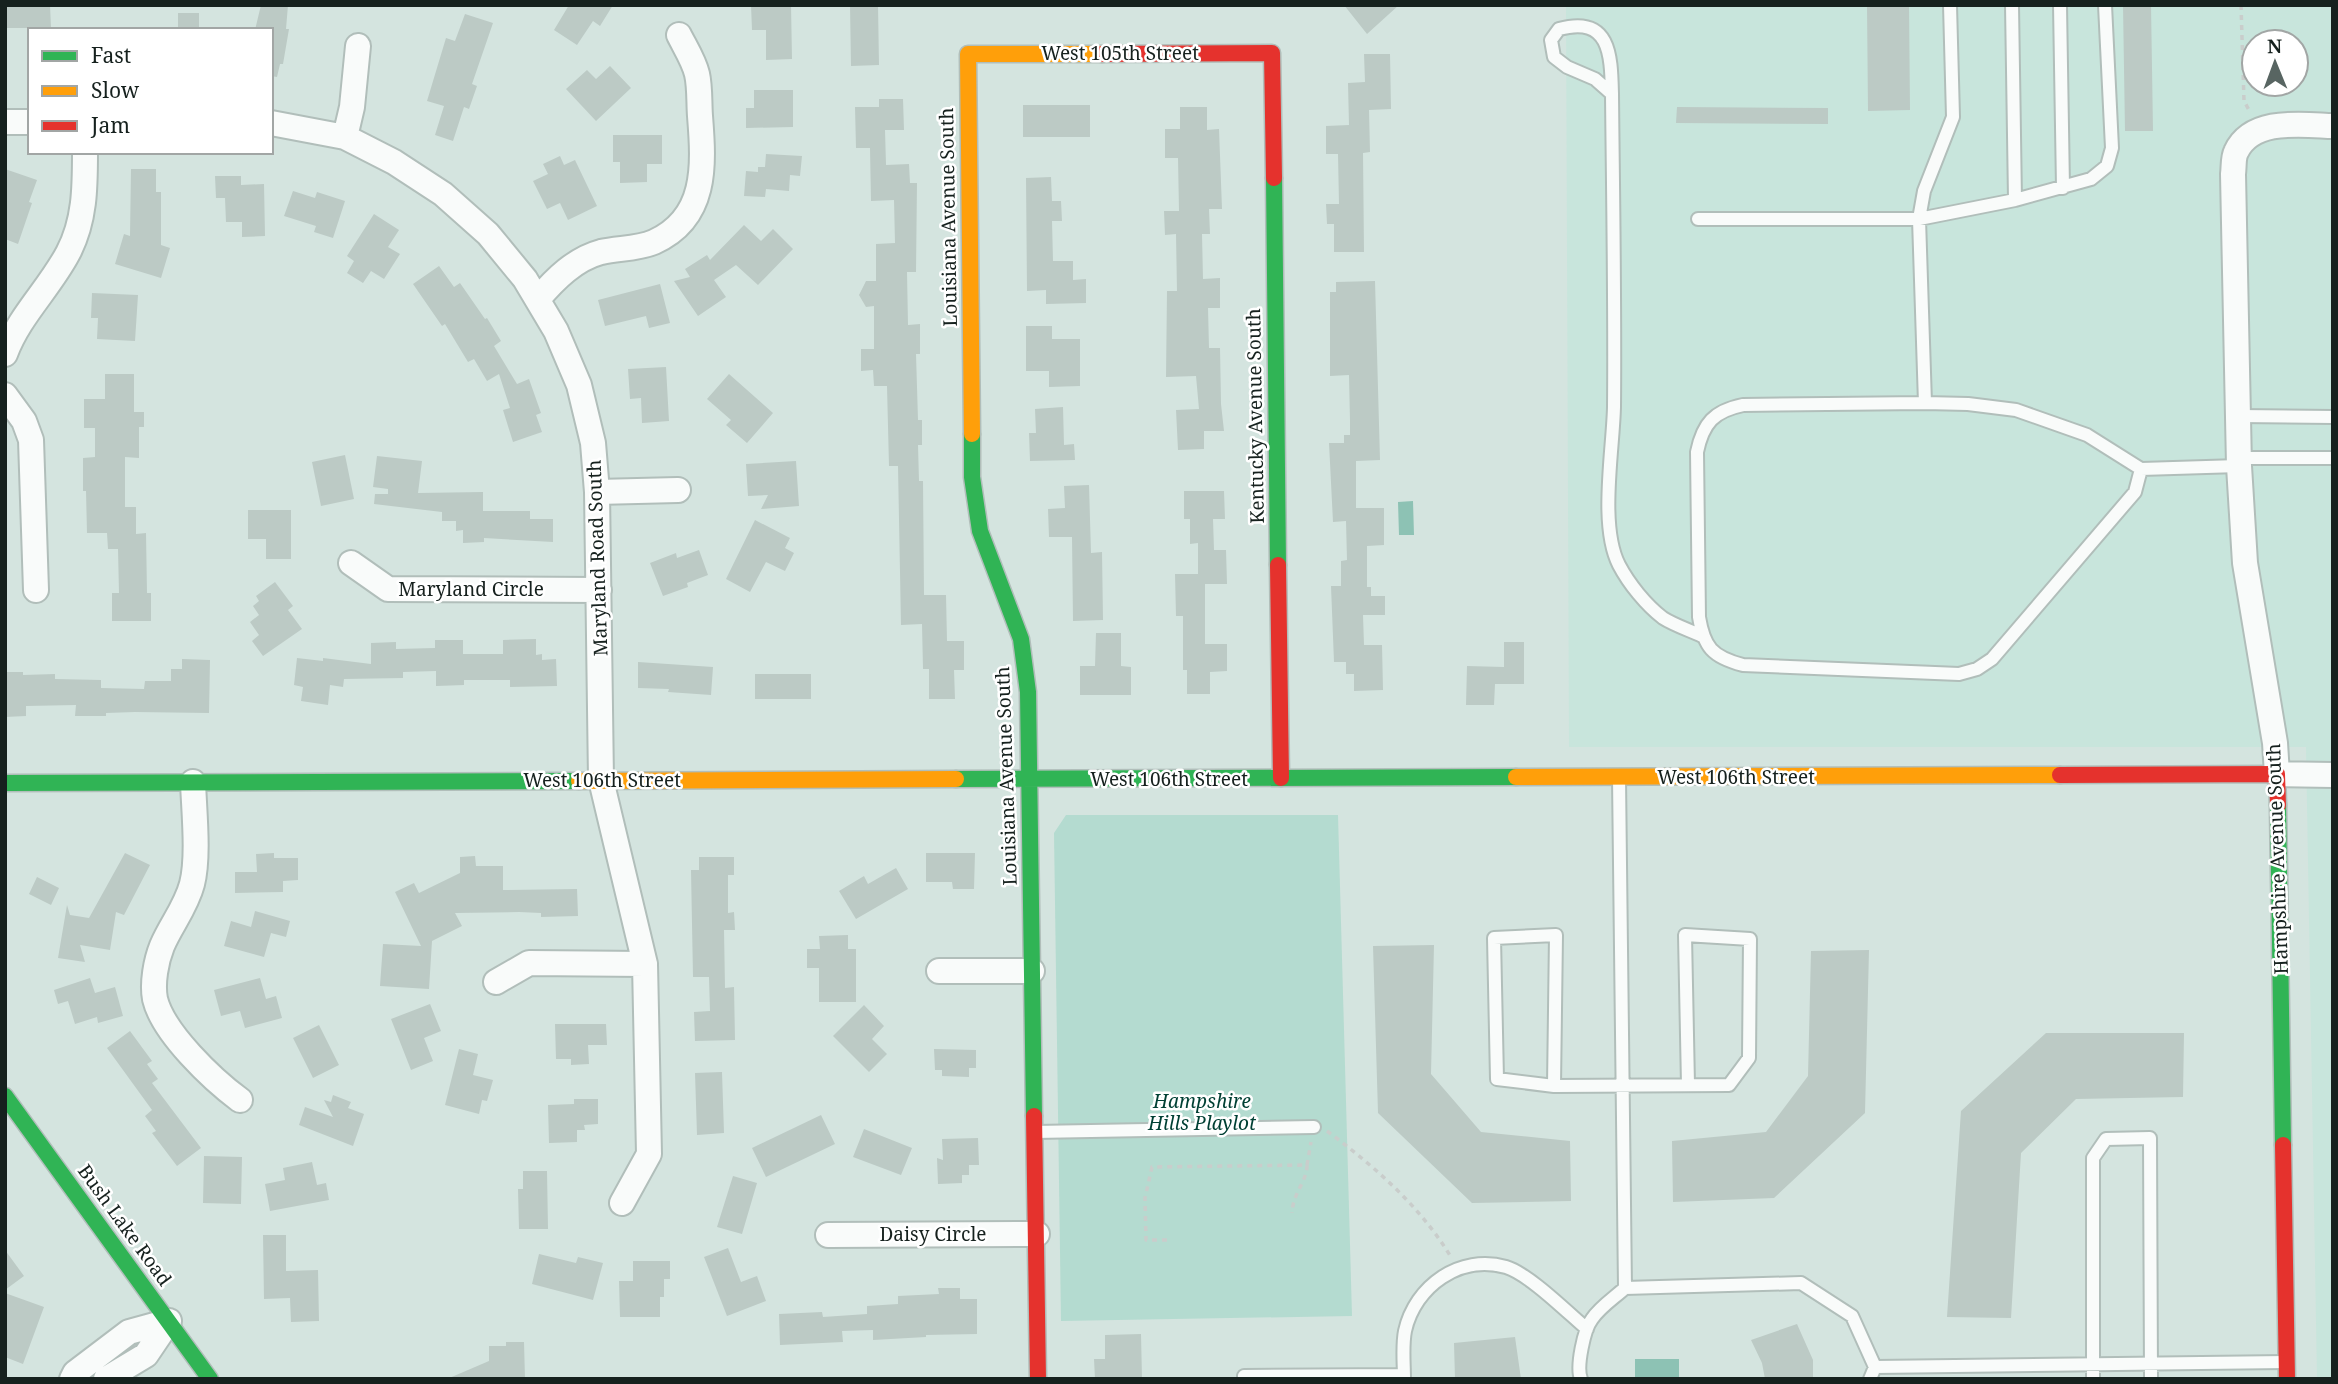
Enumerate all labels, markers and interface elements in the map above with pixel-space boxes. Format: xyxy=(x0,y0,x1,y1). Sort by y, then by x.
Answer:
legend xyxy=(28,28,273,154)
north arrow xyxy=(2240,28,2310,98)
text: N xyxy=(2267,33,2282,59)
street label: West 105th Street xyxy=(1041,40,1199,66)
text: Fast xyxy=(91,41,131,69)
text: Slow xyxy=(91,76,140,104)
street label: Louisiana Avenue South xyxy=(933,107,963,327)
text: Jam xyxy=(90,111,130,139)
street label: Kentucky Avenue South xyxy=(1240,308,1270,524)
street label: Maryland Road South xyxy=(581,459,613,657)
street label: Maryland Circle xyxy=(398,576,544,602)
street label: Louisiana Avenue South xyxy=(989,666,1023,886)
street label: Hampshire Avenue South xyxy=(2260,743,2294,975)
street label: West 106th Street xyxy=(1657,764,1815,790)
street label: West 106th Street xyxy=(1090,766,1248,792)
street label: West 106th Street xyxy=(523,767,681,793)
park label: Hampshire Hills Playlot xyxy=(1147,1088,1257,1136)
street label: Bush Lake Road xyxy=(72,1159,178,1291)
street label: Daisy Circle xyxy=(880,1221,986,1247)

